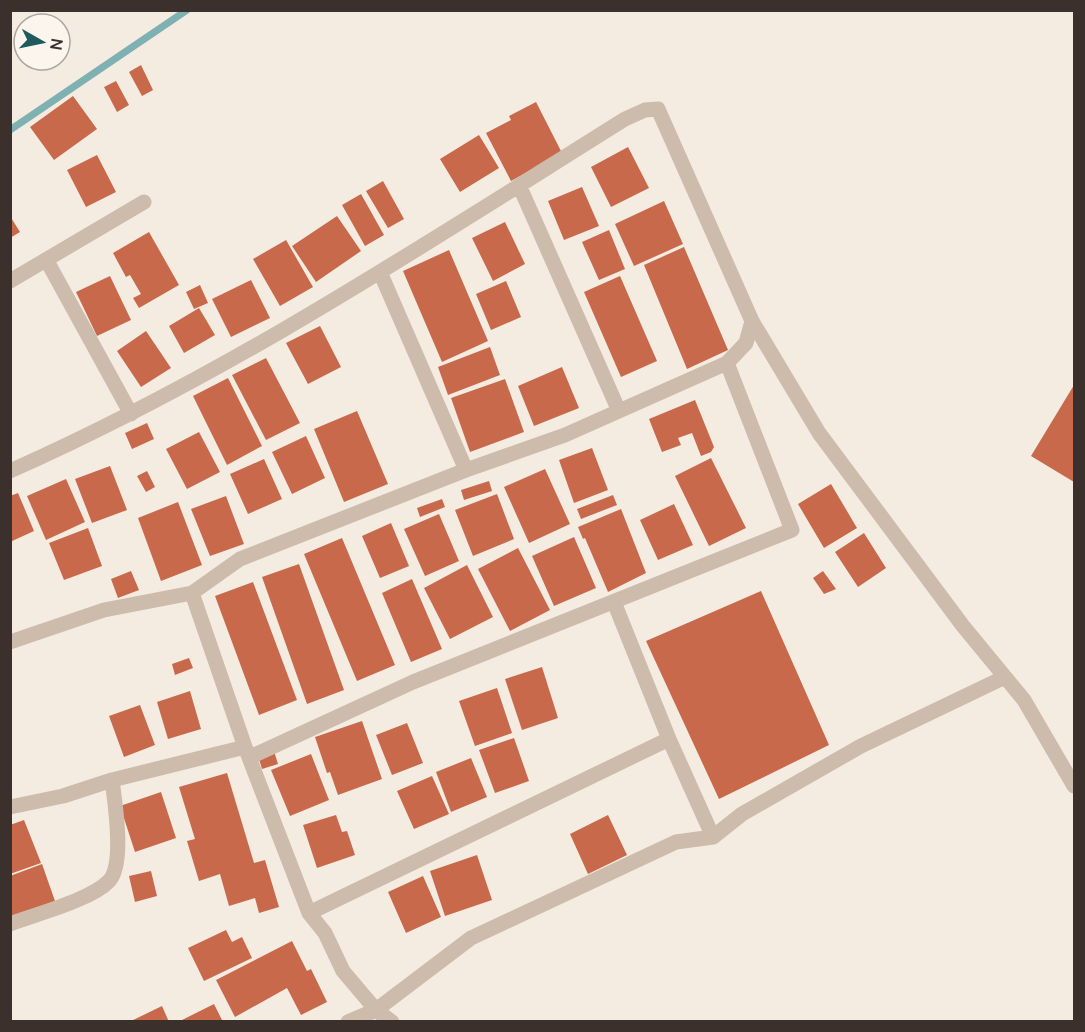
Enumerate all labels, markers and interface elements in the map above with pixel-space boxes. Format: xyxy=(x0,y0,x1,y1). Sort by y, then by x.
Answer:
north arrow xyxy=(12,12,72,72)
text: N xyxy=(45,37,69,52)

